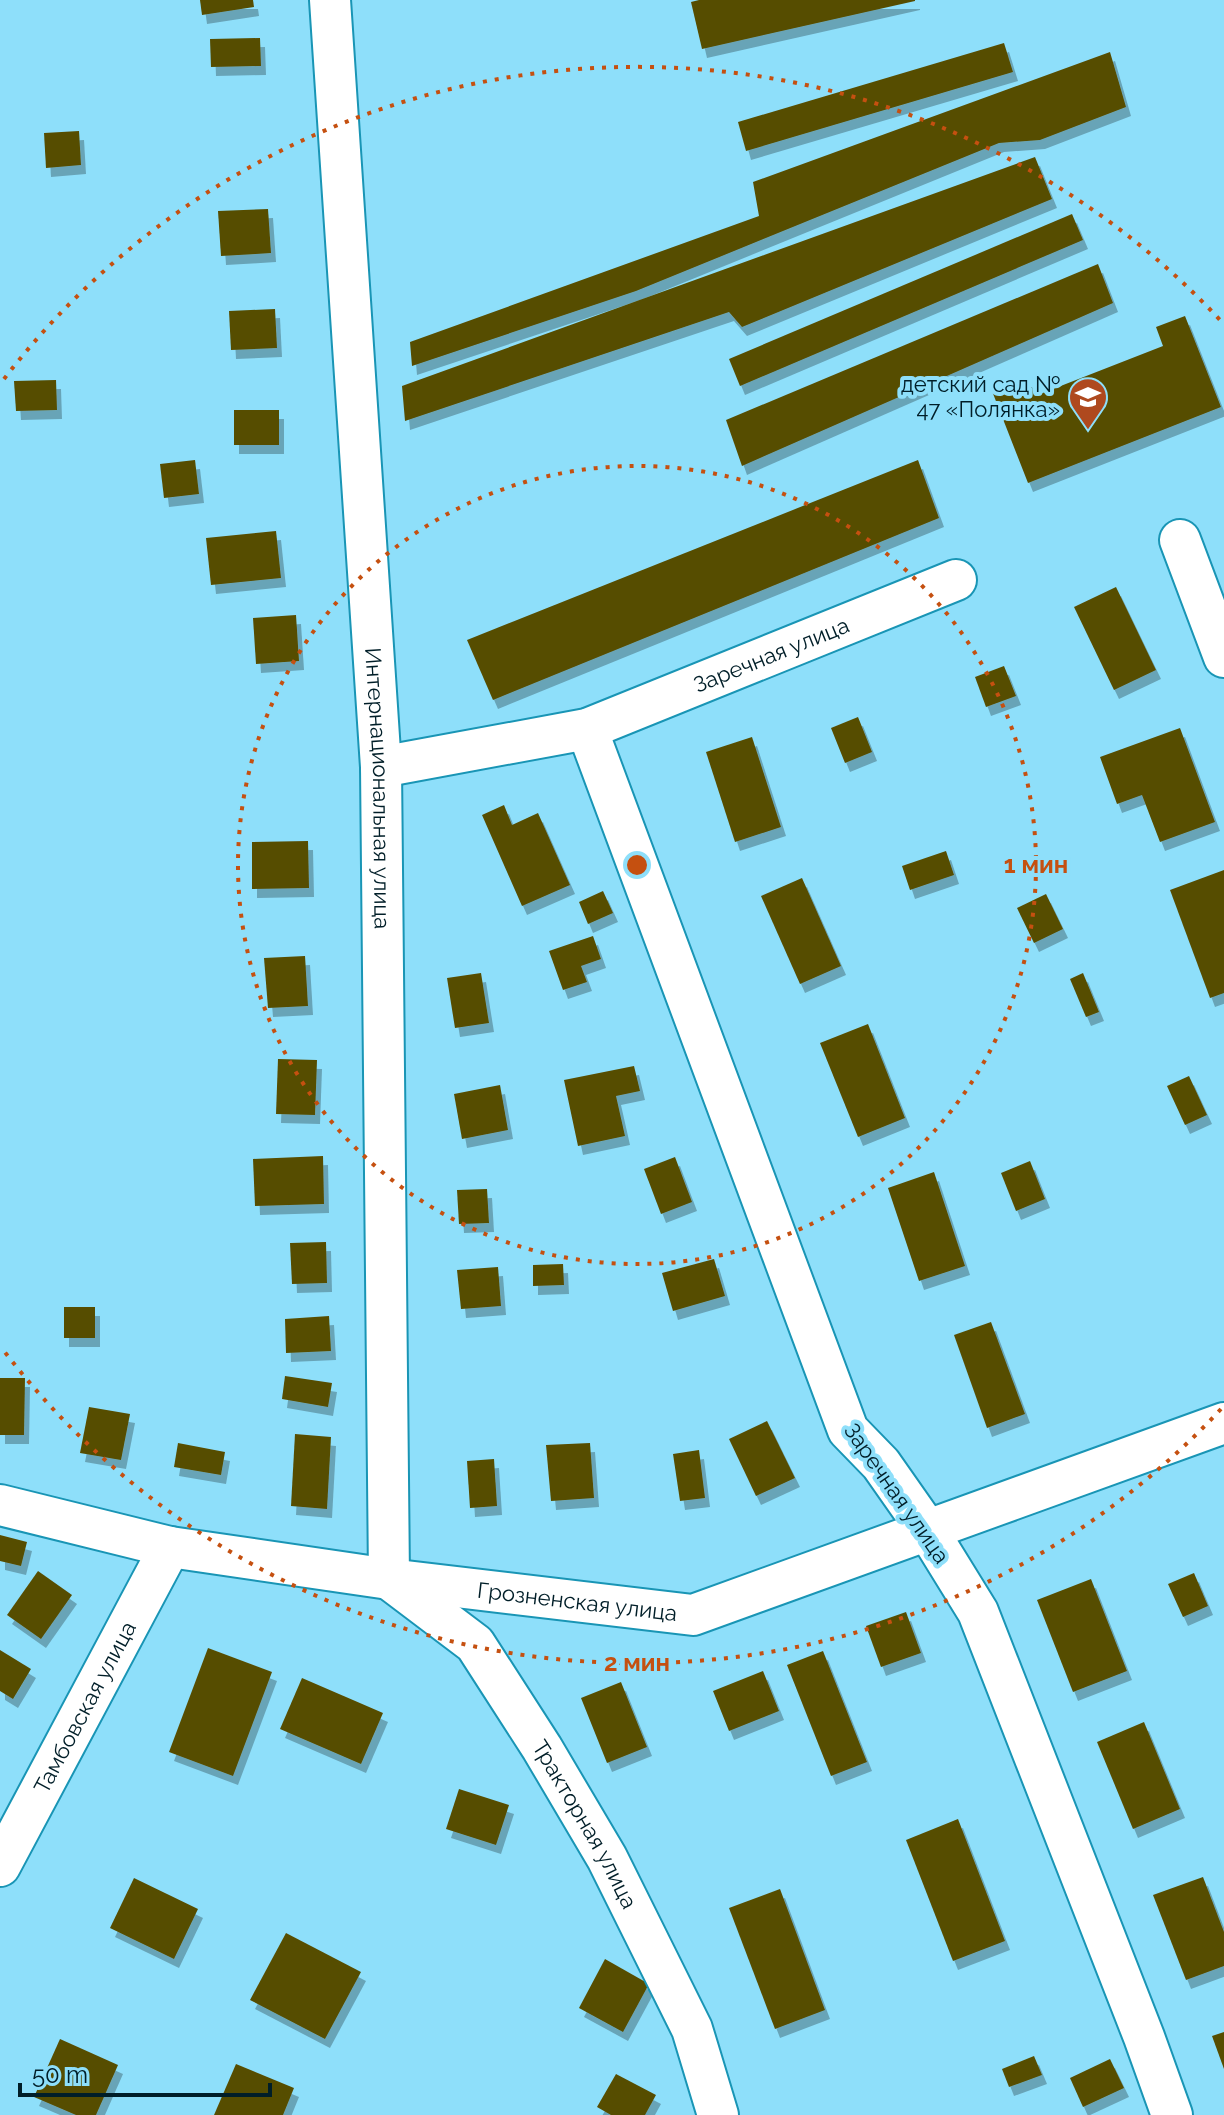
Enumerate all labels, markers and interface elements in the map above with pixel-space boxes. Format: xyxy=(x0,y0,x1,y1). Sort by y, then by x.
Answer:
place label: детский сад № 47 «Полянка» xyxy=(901,371,1060,422)
school or university icon: детский сад № 47 «Полянка» xyxy=(1067,376,1109,431)
street label: Заречная улица xyxy=(690,612,853,698)
street label: Интернациональная улица xyxy=(360,647,396,929)
text: 1 мин xyxy=(1004,850,1068,879)
centre of rings xyxy=(623,851,651,879)
street label: Заречная улица xyxy=(839,1418,955,1568)
street label: Грозненская улица xyxy=(476,1577,679,1626)
street label: Тамбовская улица xyxy=(28,1617,141,1798)
text: 2 мин xyxy=(604,1648,670,1677)
street label: Тракторная улица xyxy=(527,1735,643,1913)
scale bar xyxy=(20,2047,270,2097)
text: 50 m xyxy=(32,2060,88,2089)

